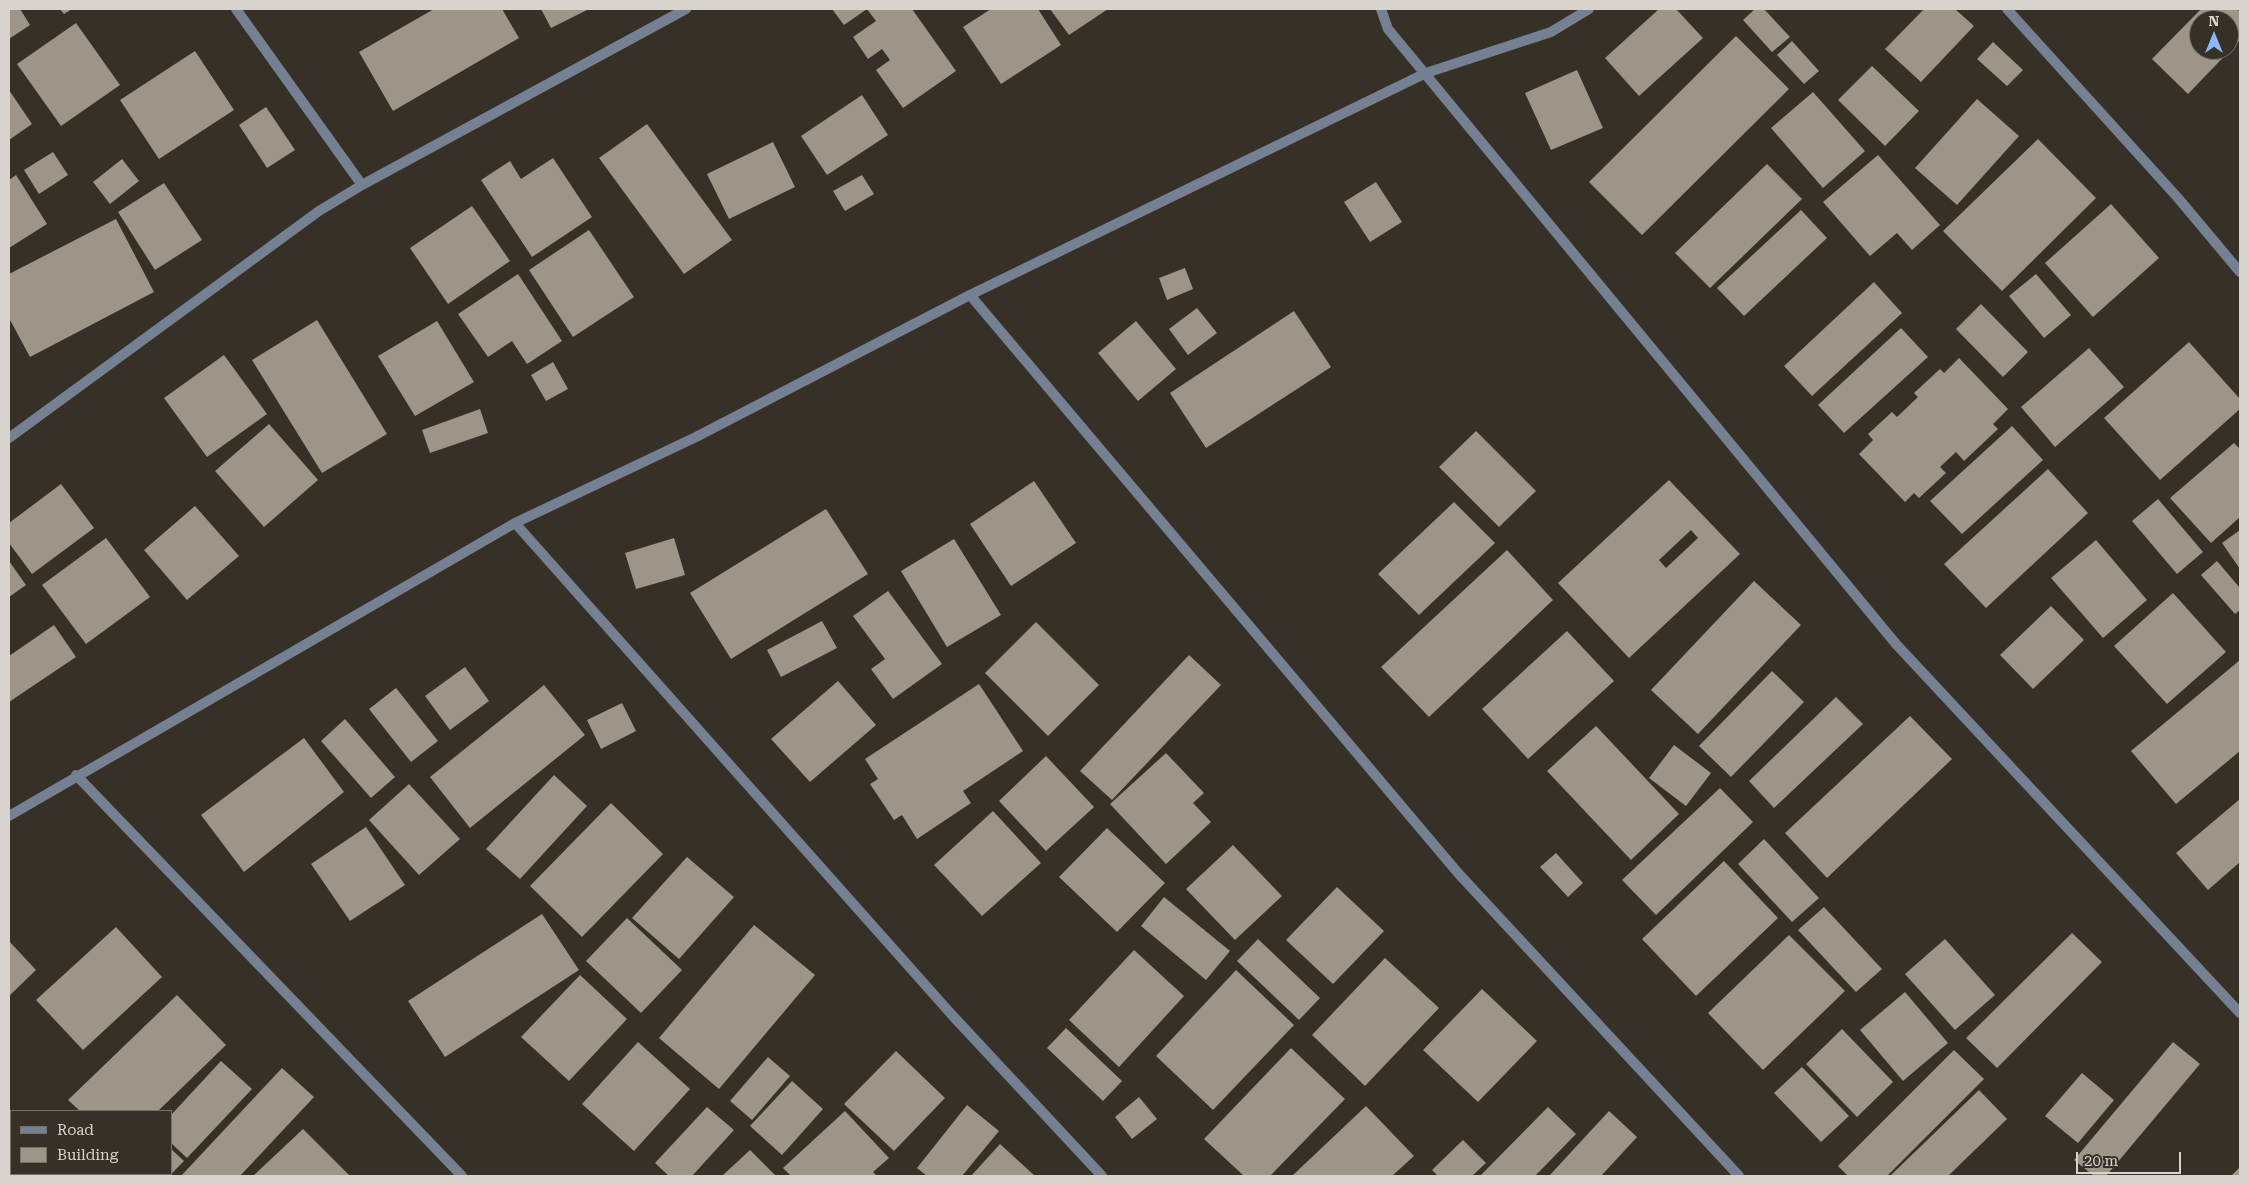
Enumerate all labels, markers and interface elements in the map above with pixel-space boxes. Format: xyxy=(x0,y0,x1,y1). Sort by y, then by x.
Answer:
north arrow xyxy=(2189,10,2239,60)
text: N xyxy=(2209,13,2219,29)
legend xyxy=(10,1110,172,1175)
text: Road xyxy=(57,1121,94,1139)
scale bar xyxy=(2079,1142,2184,1174)
text: Building xyxy=(57,1146,118,1164)
text: 20 m xyxy=(2084,1152,2118,1170)

